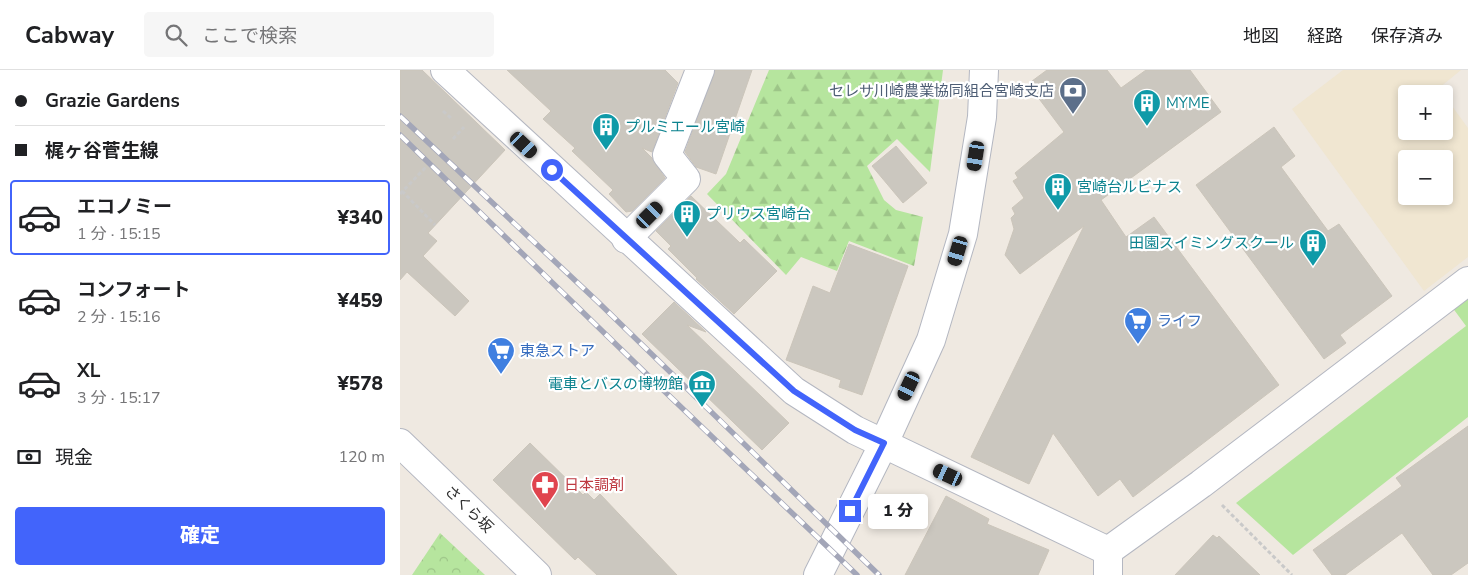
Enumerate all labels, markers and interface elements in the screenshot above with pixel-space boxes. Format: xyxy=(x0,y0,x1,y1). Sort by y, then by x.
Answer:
search box xyxy=(144,12,494,57)
text: Cabway xyxy=(25,19,114,51)
icon: search xyxy=(162,21,190,49)
text: ここで検索 xyxy=(202,23,297,49)
text: 地図 xyxy=(1243,24,1279,48)
text: 経路 xyxy=(1307,24,1343,48)
text: 保存済み xyxy=(1371,24,1443,48)
bank icon: セレサ川崎農業協同組合宮崎支店 xyxy=(1058,76,1088,115)
place label: セレサ川崎農業協同組合宮崎支店 xyxy=(829,81,1054,101)
map controls xyxy=(1398,85,1453,205)
button: + xyxy=(1398,85,1453,140)
text: Grazie Gardens xyxy=(45,88,180,114)
building icon: MYME xyxy=(1132,88,1162,127)
place label: MYME xyxy=(1166,93,1210,113)
building icon: プルミエール宮崎 xyxy=(591,112,621,151)
place label: プルミエール宮崎 xyxy=(625,117,745,137)
car xyxy=(507,129,540,161)
text: 梶ヶ谷菅生線 xyxy=(45,138,159,164)
car xyxy=(966,140,985,172)
button: − xyxy=(1398,150,1453,205)
route start xyxy=(541,159,563,181)
building icon: 宮崎台ルビナス xyxy=(1043,172,1073,211)
place label: 宮崎台ルビナス xyxy=(1077,177,1182,197)
text: エコノミー xyxy=(77,194,172,220)
icon: car xyxy=(17,195,62,240)
car xyxy=(634,199,665,231)
building icon: プリウス宮崎台 xyxy=(672,199,702,238)
place label: プリウス宮崎台 xyxy=(706,204,811,224)
text: ¥340 xyxy=(337,205,383,231)
text: 1 分 · 15:15 xyxy=(77,223,161,245)
building icon: 田園スイミングスクール xyxy=(1298,228,1328,267)
place label: 田園スイミングスクール xyxy=(1129,233,1294,253)
car xyxy=(946,234,969,268)
text: コンフォート xyxy=(77,277,190,303)
icon: car xyxy=(17,278,62,323)
text: ¥459 xyxy=(337,288,383,314)
text: 2 分 · 15:16 xyxy=(77,306,161,328)
supermarket icon: ライフ xyxy=(1123,306,1153,345)
place label: ライフ xyxy=(1157,311,1202,331)
supermarket icon: 東急ストア xyxy=(486,336,516,375)
place label: 東急ストア xyxy=(520,341,595,361)
text: XL xyxy=(77,358,100,384)
icon: car xyxy=(17,361,62,406)
museum icon: 電車とバスの博物館 xyxy=(687,369,717,408)
car xyxy=(895,369,922,403)
text: ¥578 xyxy=(337,371,383,397)
place label: 電車とバスの博物館 xyxy=(548,374,683,394)
text: 3 分 · 15:17 xyxy=(77,387,161,409)
icon: cash xyxy=(15,443,43,471)
text: 現金 xyxy=(55,445,93,471)
text: 120 m xyxy=(338,446,385,468)
car xyxy=(931,462,964,488)
pharmacy icon: 日本調剤 xyxy=(530,470,560,509)
place label: 日本調剤 xyxy=(564,475,624,495)
street label: さくら坂 xyxy=(440,481,498,537)
callout: 1 分 xyxy=(868,494,928,528)
route end xyxy=(839,500,861,522)
text: 1 分 xyxy=(883,500,913,522)
button: 確定 xyxy=(15,507,385,565)

